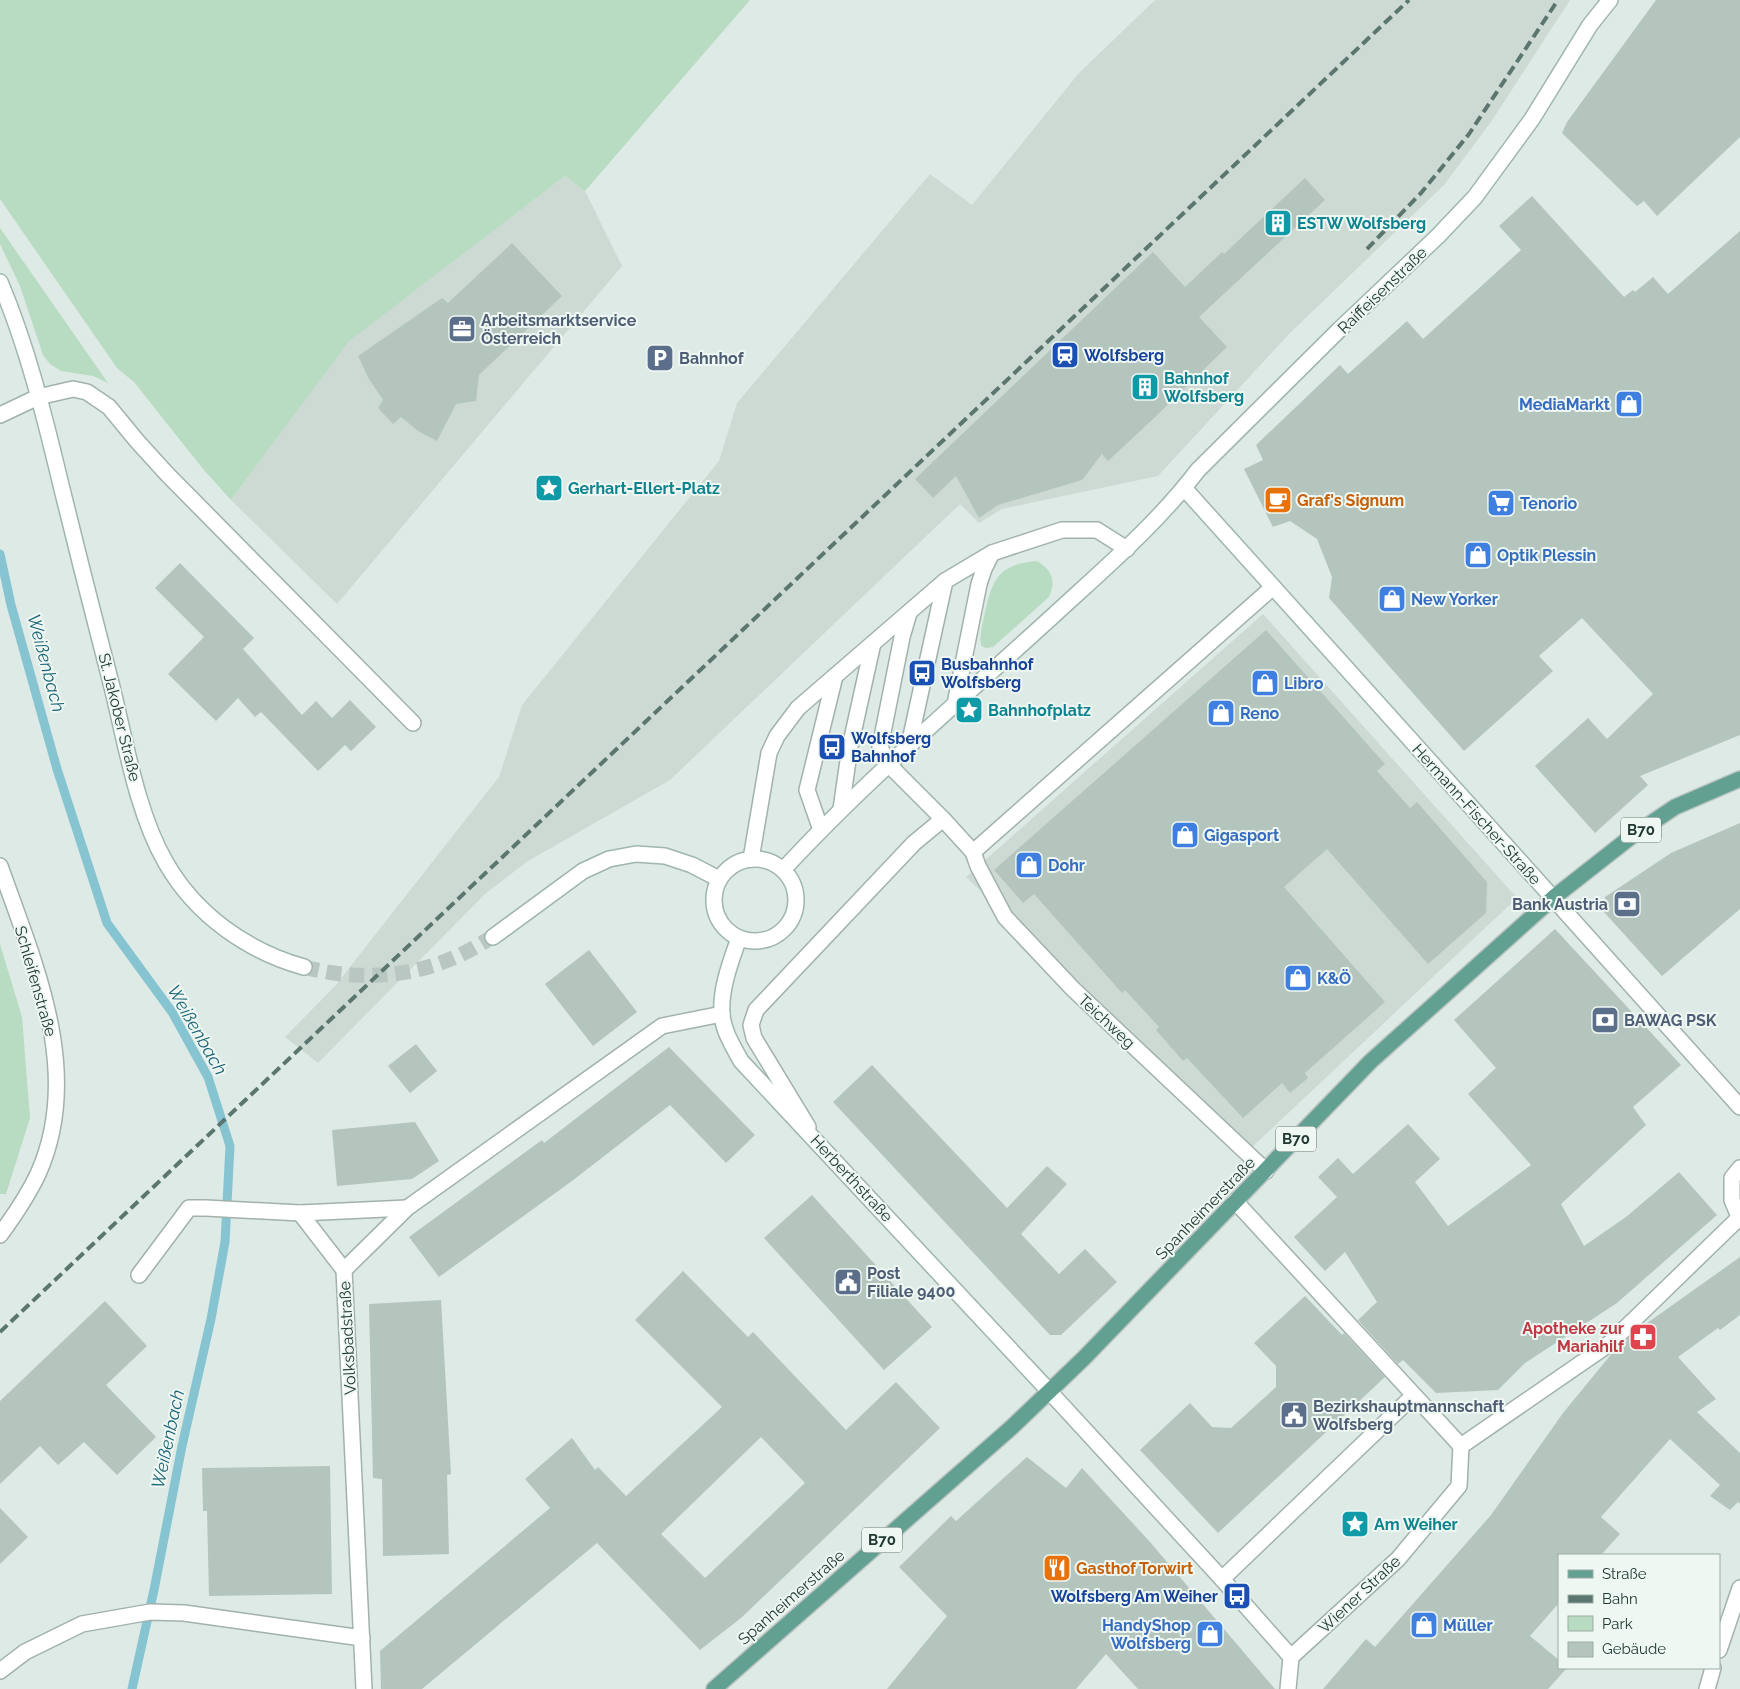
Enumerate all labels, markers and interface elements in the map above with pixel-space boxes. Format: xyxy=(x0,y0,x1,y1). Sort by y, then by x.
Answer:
building icon: ESTW Wolfsberg xyxy=(1263,208,1293,238)
place label: ESTW Wolfsberg xyxy=(1297,214,1426,233)
street label: Raiffeisenstraße xyxy=(1334,243,1431,338)
place label: Arbeitsmarktservice Österreich xyxy=(481,311,637,348)
office icon: Arbeitsmarktservice Österreich xyxy=(447,314,477,344)
station icon: Wolfsberg xyxy=(1050,340,1080,370)
parking icon: Bahnhof xyxy=(645,343,675,373)
place label: Wolfsberg xyxy=(1084,346,1164,365)
place label: Bahnhof xyxy=(679,349,745,368)
place label: Bahnhof Wolfsberg xyxy=(1164,369,1244,406)
building icon: Bahnhof Wolfsberg xyxy=(1130,372,1160,402)
shop icon: MediaMarkt xyxy=(1614,389,1644,419)
place label: MediaMarkt xyxy=(1519,395,1610,414)
place icon: Gerhart-Ellert-Platz xyxy=(534,473,564,503)
place label: Gerhart-Ellert-Platz xyxy=(568,479,720,498)
cafe icon: Graf's Signum xyxy=(1263,485,1293,515)
supermarket icon: Tenorio xyxy=(1486,488,1516,518)
place label: Graf's Signum xyxy=(1297,491,1404,510)
place label: Tenorio xyxy=(1520,494,1578,513)
shop icon: Optik Plessin xyxy=(1463,540,1493,570)
place label: Optik Plessin xyxy=(1497,546,1596,565)
shop icon: New Yorker xyxy=(1377,584,1407,614)
place label: New Yorker xyxy=(1411,590,1498,609)
water label: Weißenbach xyxy=(23,612,70,714)
street label: St. Jakober Straße xyxy=(94,651,145,783)
place label: Busbahnhof Wolfsberg xyxy=(941,655,1035,692)
bus stop icon: Busbahnhof Wolfsberg xyxy=(907,658,937,688)
shop icon: Libro xyxy=(1250,668,1280,698)
place label: Libro xyxy=(1284,674,1324,693)
place icon: Bahnhofplatz xyxy=(954,695,984,725)
shop icon: Reno xyxy=(1206,698,1236,728)
place label: Bahnhofplatz xyxy=(988,701,1091,720)
place label: Reno xyxy=(1240,704,1280,723)
place label: Wolfsberg Bahnhof xyxy=(851,729,931,766)
bus stop icon: Wolfsberg Bahnhof xyxy=(817,732,847,762)
street label: Hermann-Fischer-Straße xyxy=(1408,740,1545,889)
road number: B70 xyxy=(1621,818,1661,842)
shop icon: Gigasport xyxy=(1170,820,1200,850)
place label: Gigasport xyxy=(1204,826,1279,845)
shop icon: Dohr xyxy=(1014,850,1044,880)
place label: Dohr xyxy=(1048,856,1085,875)
bank icon: Bank Austria xyxy=(1612,889,1642,919)
place label: Bank Austria xyxy=(1512,895,1608,914)
street label: Schleifenstraße xyxy=(11,924,60,1039)
shop icon: K&Ö xyxy=(1283,963,1313,993)
place label: K&Ö xyxy=(1317,968,1351,988)
water label: Weißenbach xyxy=(163,981,232,1079)
street label: Teichweg xyxy=(1074,990,1139,1052)
bank icon: BAWAG PSK xyxy=(1590,1005,1620,1035)
place label: BAWAG PSK xyxy=(1624,1011,1717,1030)
road number: B70 xyxy=(1276,1126,1316,1152)
street label: Herberthstraße xyxy=(807,1131,897,1226)
street label: Spanheimerstraße xyxy=(1152,1153,1259,1264)
place label: Post Filiale 9400 xyxy=(867,1264,955,1301)
public building icon: Post Filiale 9400 xyxy=(833,1267,863,1297)
street label: Volksbadstraße xyxy=(335,1281,360,1395)
place label: Apotheke zur Mariahilf xyxy=(1522,1319,1625,1356)
pharmacy icon: Apotheke zur Mariahilf xyxy=(1628,1322,1658,1352)
water label: Weißenbach xyxy=(147,1388,188,1490)
place label: Bezirkshauptmannschaft Wolfsberg xyxy=(1313,1397,1504,1434)
public building icon: Bezirkshauptmannschaft Wolfsberg xyxy=(1279,1400,1309,1430)
place icon: Am Weiher xyxy=(1340,1509,1370,1539)
place label: Am Weiher xyxy=(1374,1515,1458,1534)
road number: B70 xyxy=(862,1528,902,1552)
street label: Spanheimerstraße xyxy=(734,1546,849,1649)
street label: Wiener Straße xyxy=(1314,1552,1404,1637)
restaurant icon: Gasthof Torwirt xyxy=(1042,1553,1072,1583)
legend xyxy=(1558,1554,1720,1669)
place label: Gasthof Torwirt xyxy=(1076,1559,1193,1578)
text: Straße xyxy=(1602,1565,1647,1583)
bus stop icon: Wolfsberg Am Weiher xyxy=(1222,1581,1252,1611)
place label: Wolfsberg Am Weiher xyxy=(1051,1587,1218,1606)
text: Bahn xyxy=(1602,1590,1638,1608)
shop icon: Müller xyxy=(1409,1610,1439,1640)
text: Park xyxy=(1602,1615,1633,1633)
place label: HandyShop Wolfsberg xyxy=(1102,1616,1191,1653)
place label: Müller xyxy=(1443,1616,1493,1635)
shop icon: HandyShop Wolfsberg xyxy=(1195,1619,1225,1649)
text: Gebäude xyxy=(1602,1640,1666,1658)

